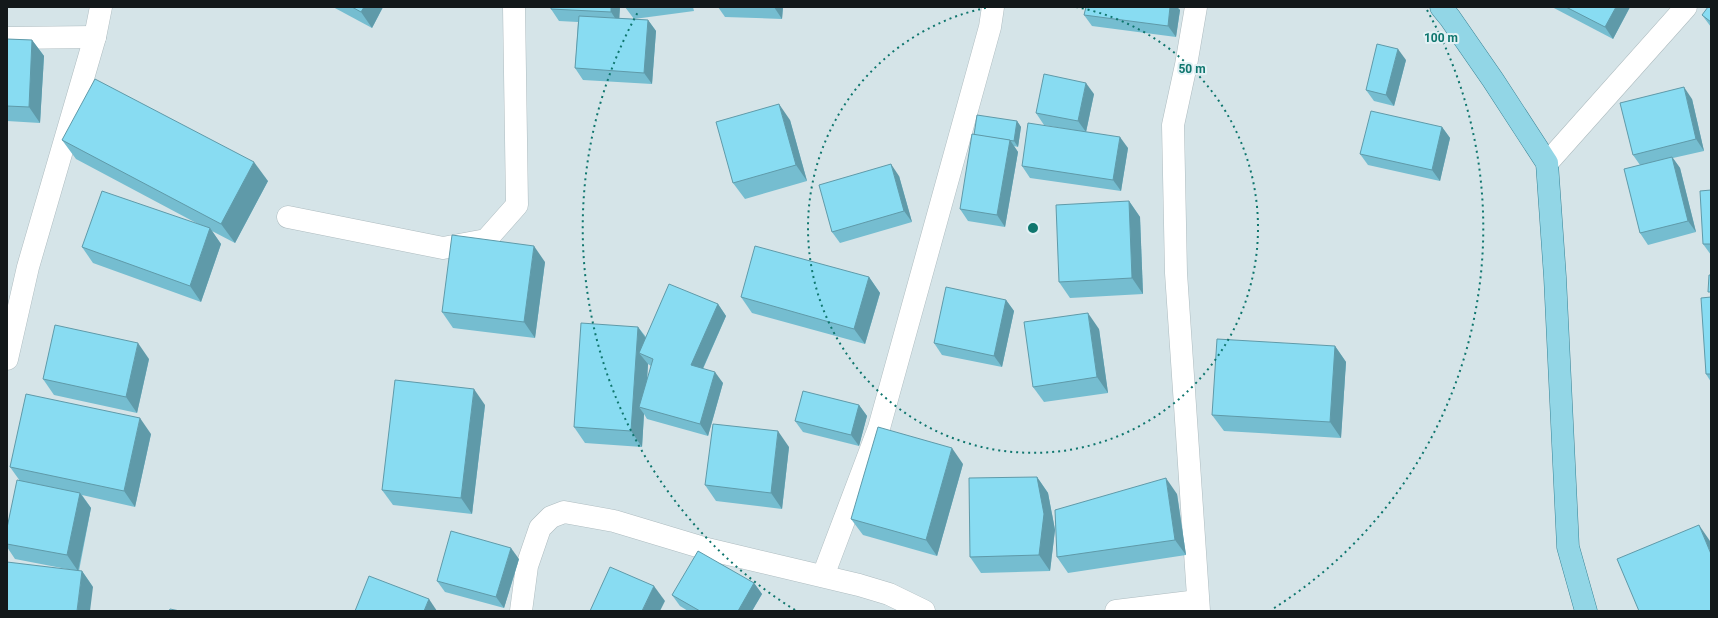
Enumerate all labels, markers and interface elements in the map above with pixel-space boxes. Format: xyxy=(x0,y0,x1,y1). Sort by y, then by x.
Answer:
text: 100 m xyxy=(1424,31,1458,45)
text: 50 m xyxy=(1178,62,1206,76)
centre of rings xyxy=(1026,221,1040,235)

